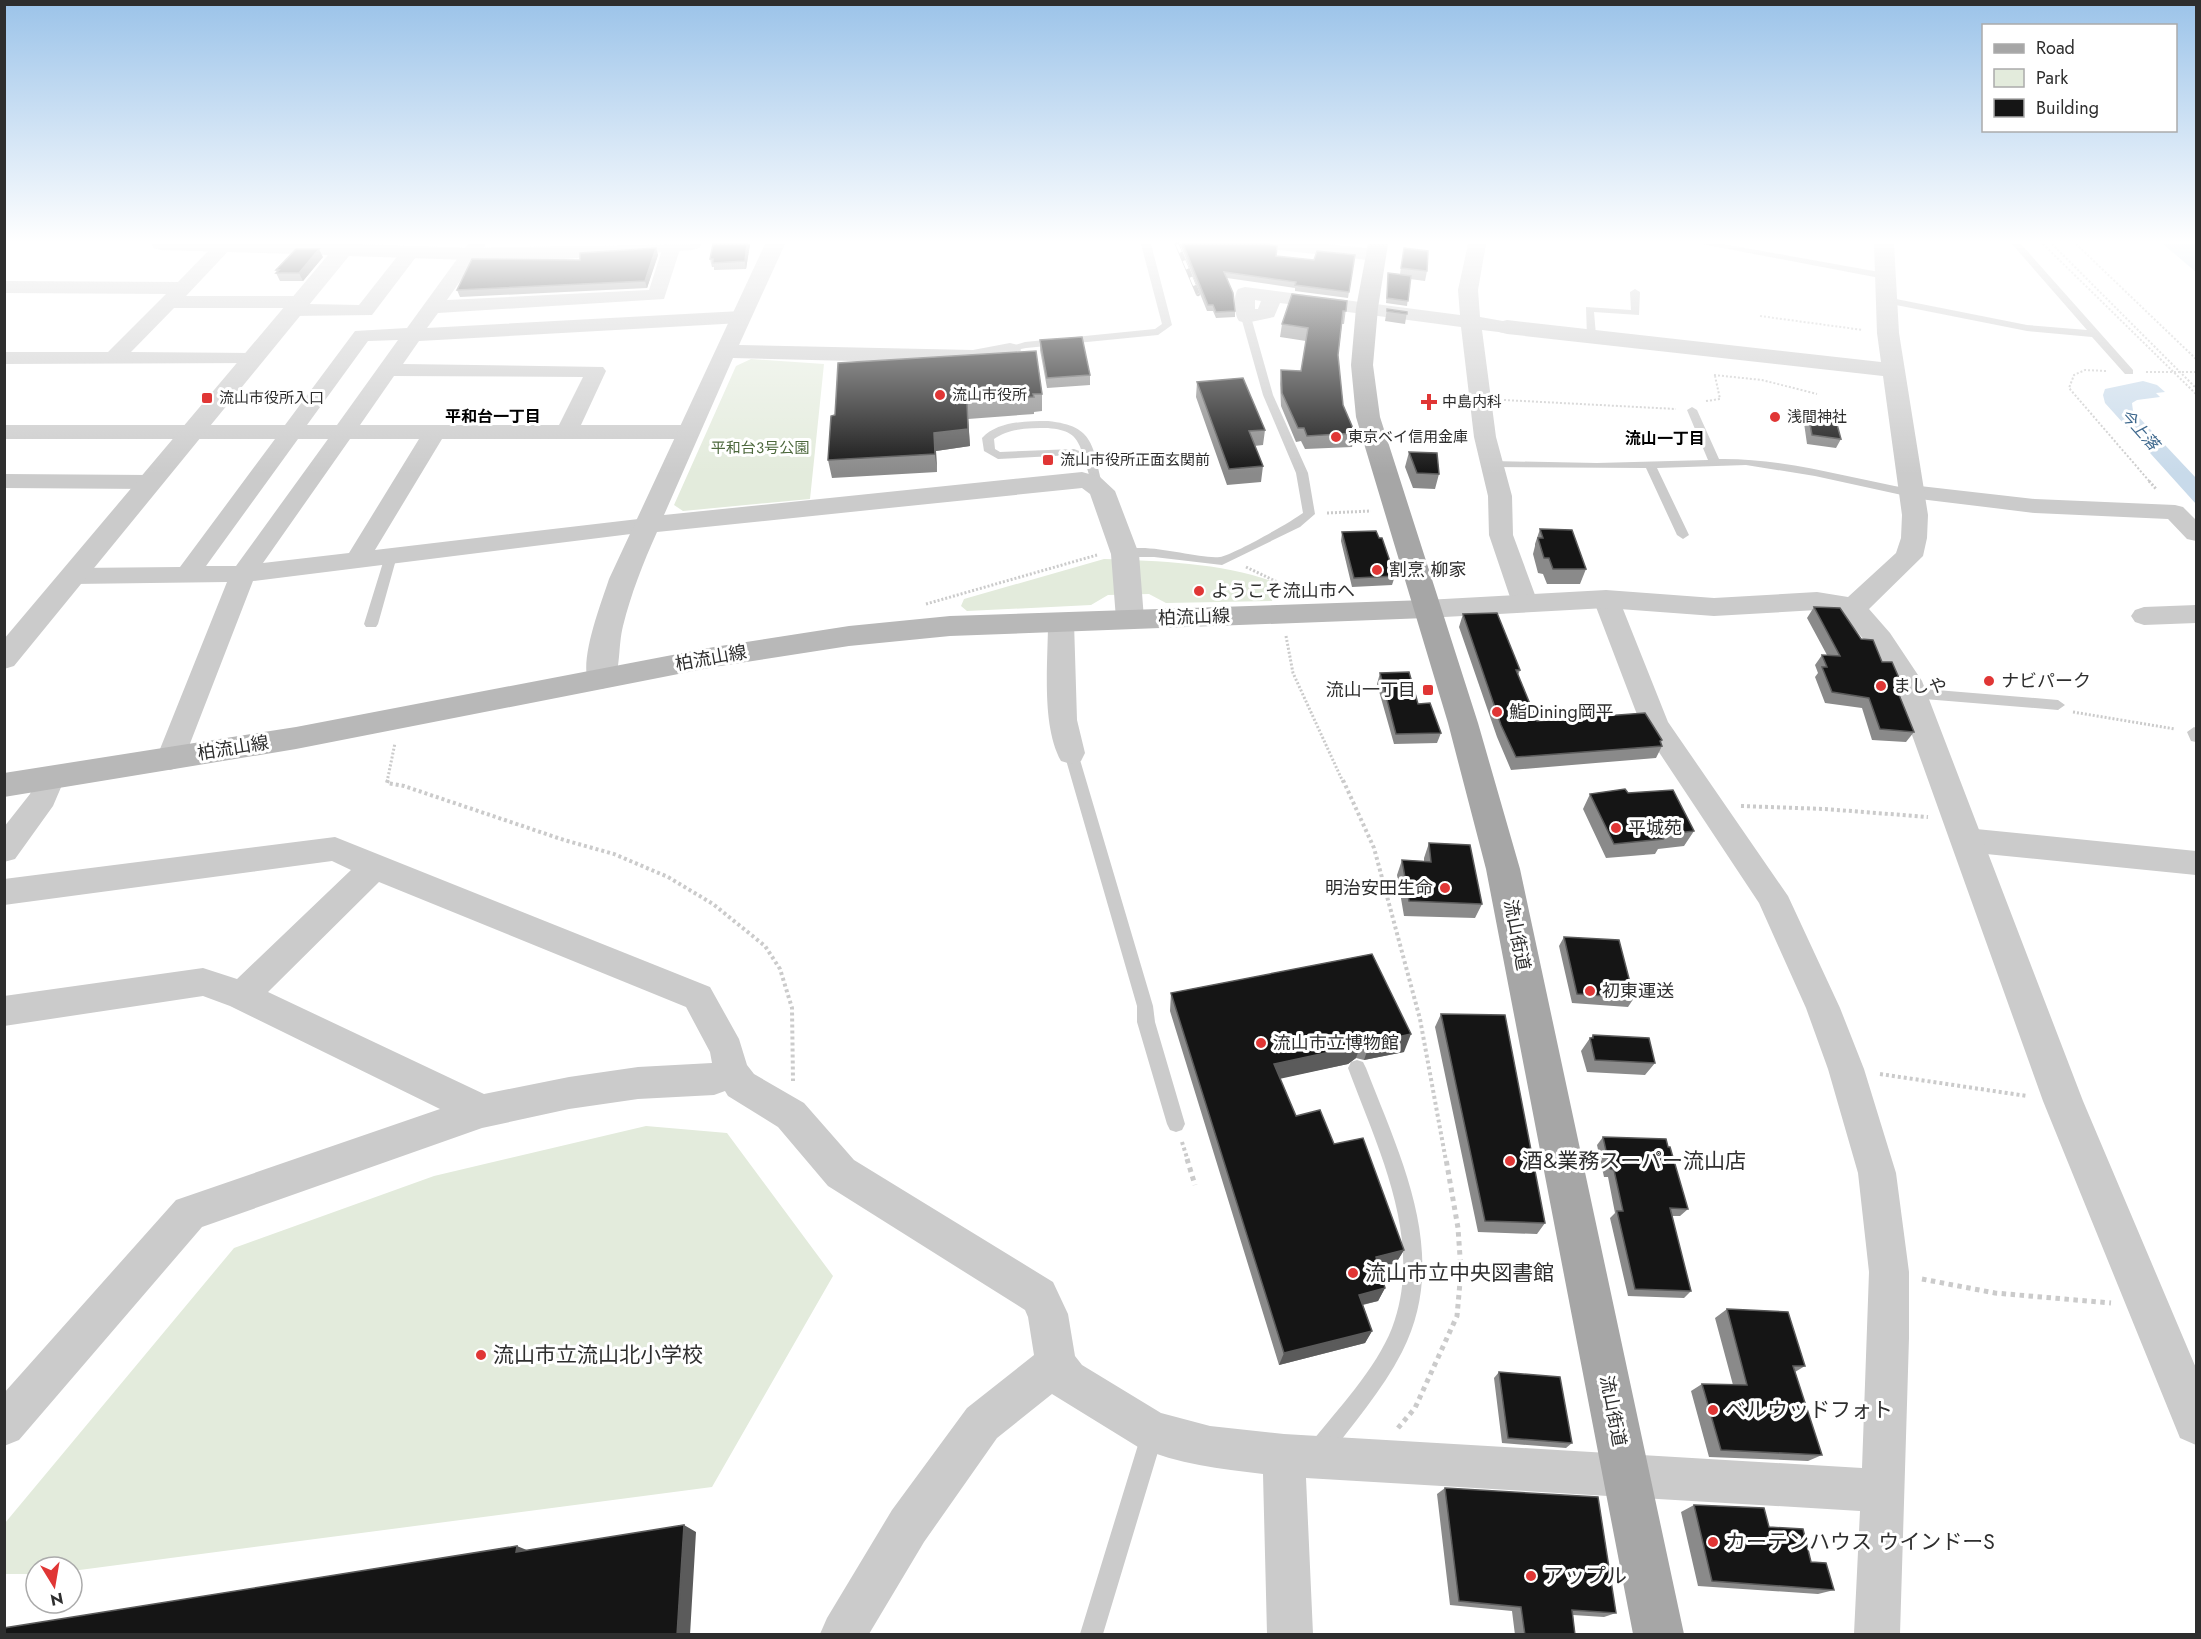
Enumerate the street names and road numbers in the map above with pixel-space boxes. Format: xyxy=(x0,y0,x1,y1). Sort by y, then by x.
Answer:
street label: 柏流山線 xyxy=(1158,603,1230,631)
street label: 柏流山線 xyxy=(673,639,749,677)
street label: 柏流山線 xyxy=(195,730,271,766)
street label: 流山街道 xyxy=(1497,897,1537,973)
street label: 流山街道 xyxy=(1593,1373,1633,1449)

